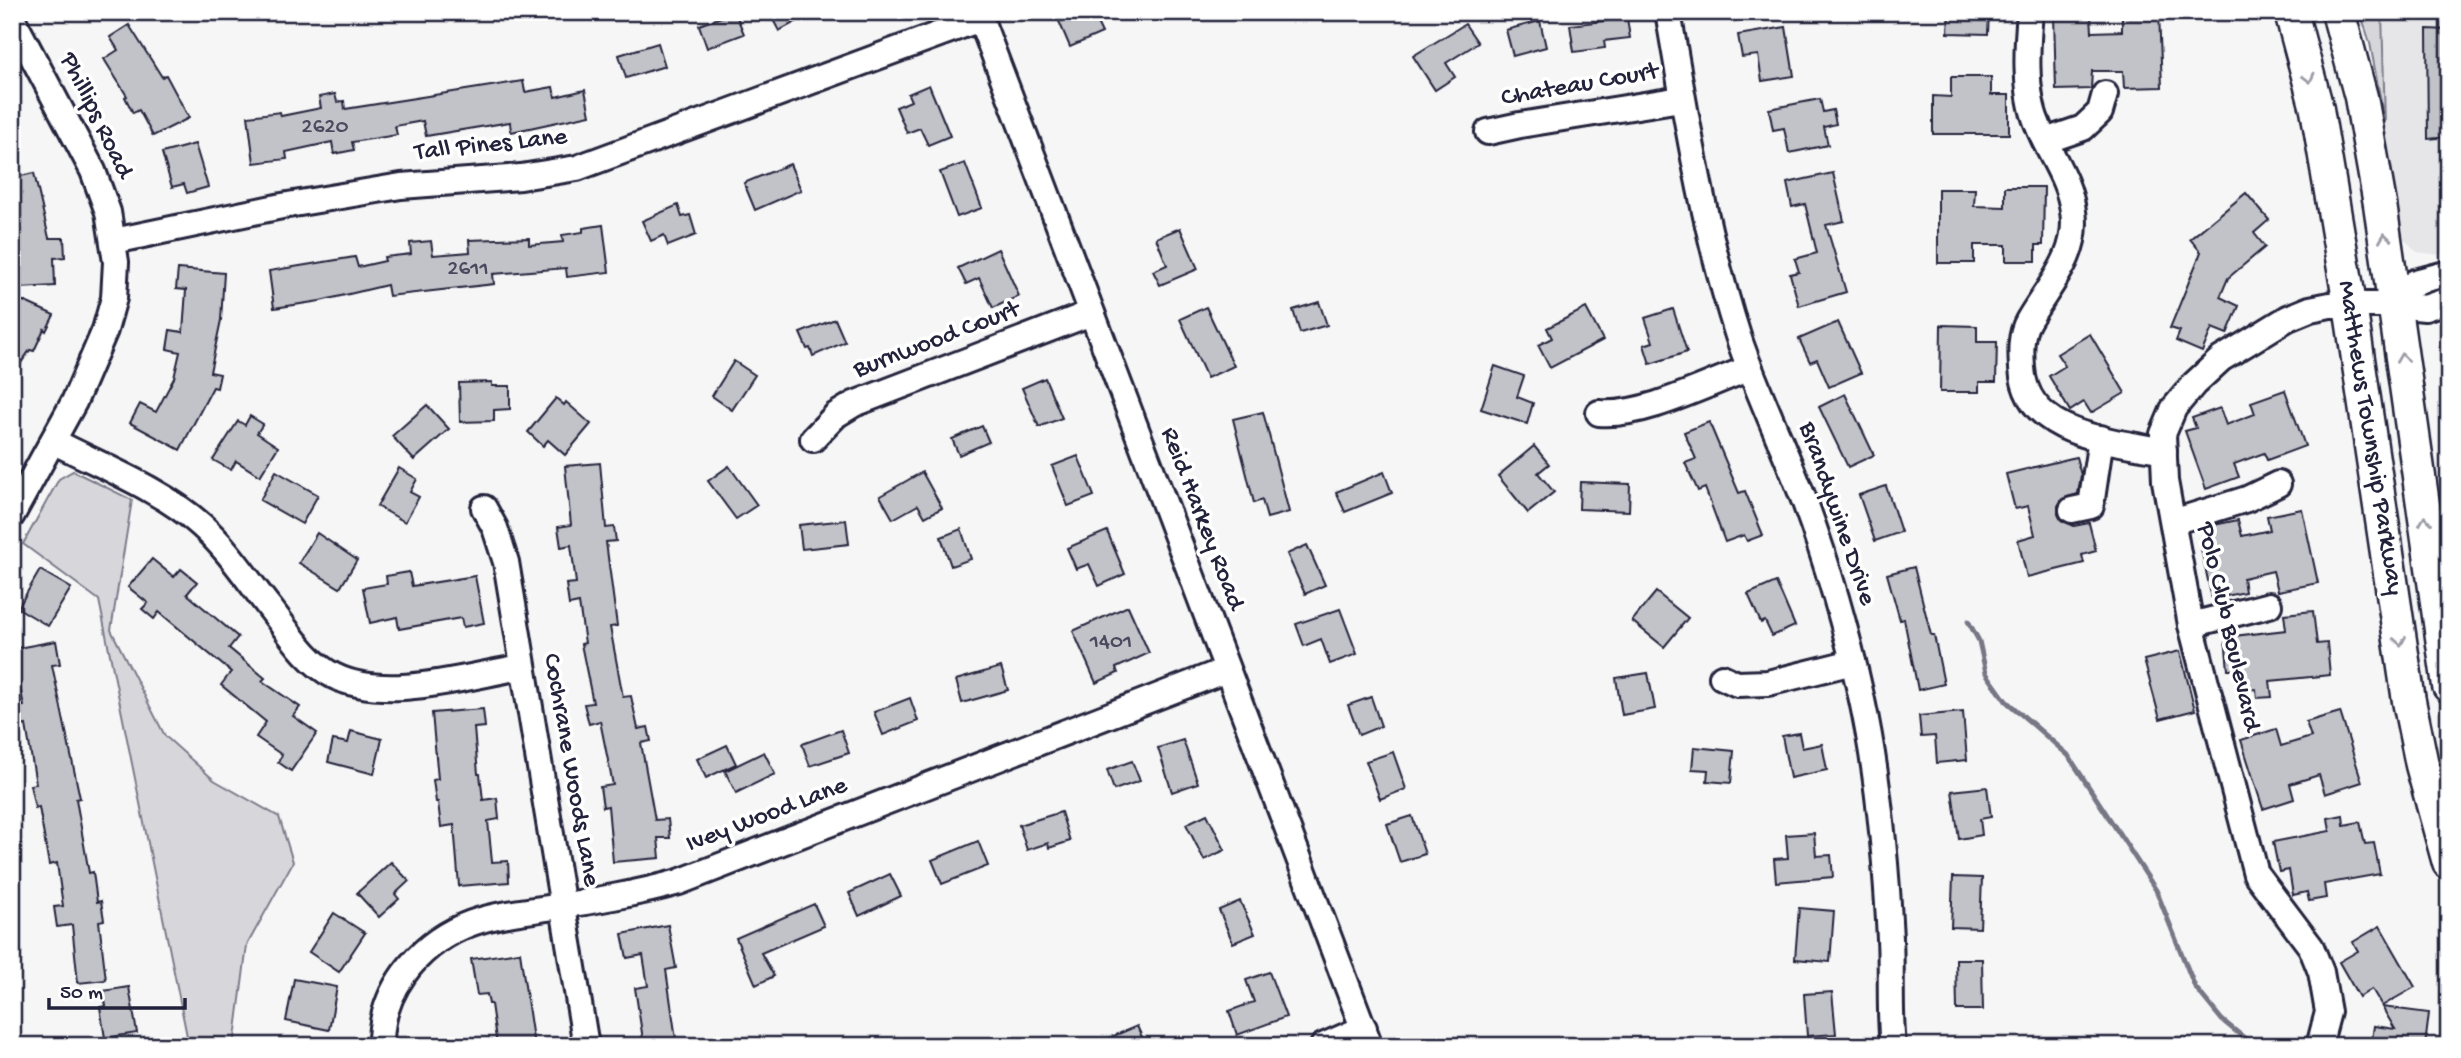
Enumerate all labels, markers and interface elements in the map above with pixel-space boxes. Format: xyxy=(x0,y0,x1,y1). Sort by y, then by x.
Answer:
street label: Phillips Road xyxy=(51,47,140,186)
street label: Chateau Court xyxy=(1499,57,1663,115)
one-way arrow xyxy=(2301,72,2315,84)
house number: 2620 xyxy=(301,114,349,141)
street label: Tall Pines Lane xyxy=(411,123,569,170)
one-way arrow xyxy=(2378,232,2393,243)
house number: 2611 xyxy=(447,256,489,283)
street label: Matthews Township Parkway xyxy=(2329,279,2409,598)
street label: Burnwood Court xyxy=(849,294,1027,387)
one-way arrow xyxy=(2395,352,2410,363)
street label: Brandywine Drive xyxy=(1790,417,1882,610)
street label: Reid Harkey Road xyxy=(1152,423,1251,616)
one-way arrow xyxy=(2418,515,2433,527)
street label: Polo Club Boulevard xyxy=(2188,518,2267,736)
house number: 1401 xyxy=(1089,629,1132,656)
one-way arrow xyxy=(2392,635,2407,647)
street label: Cochrane Woods Lane xyxy=(534,651,606,889)
street label: Ivey Wood Lane xyxy=(682,771,853,861)
scale bar xyxy=(49,967,186,1011)
text: 50 m xyxy=(60,982,103,1007)

